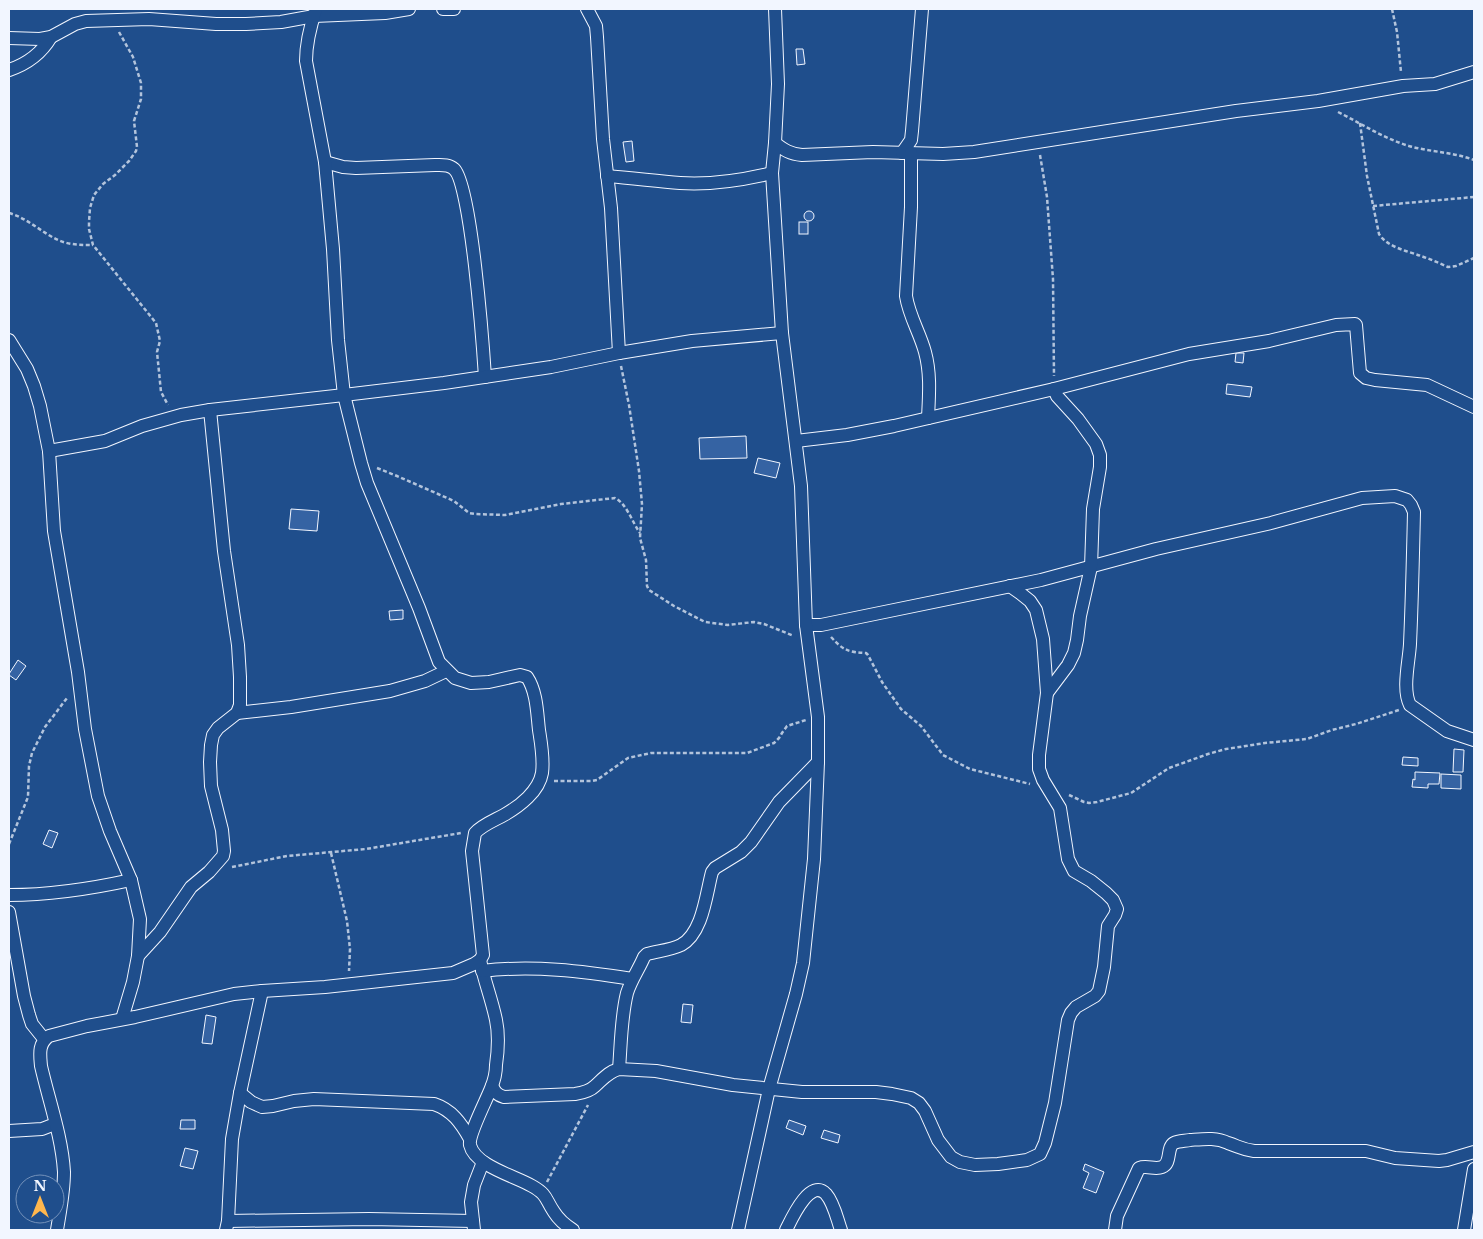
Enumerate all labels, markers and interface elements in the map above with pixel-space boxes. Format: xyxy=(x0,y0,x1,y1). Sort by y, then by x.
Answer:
north arrow xyxy=(15,1174,65,1224)
text: N xyxy=(33,1177,47,1195)

